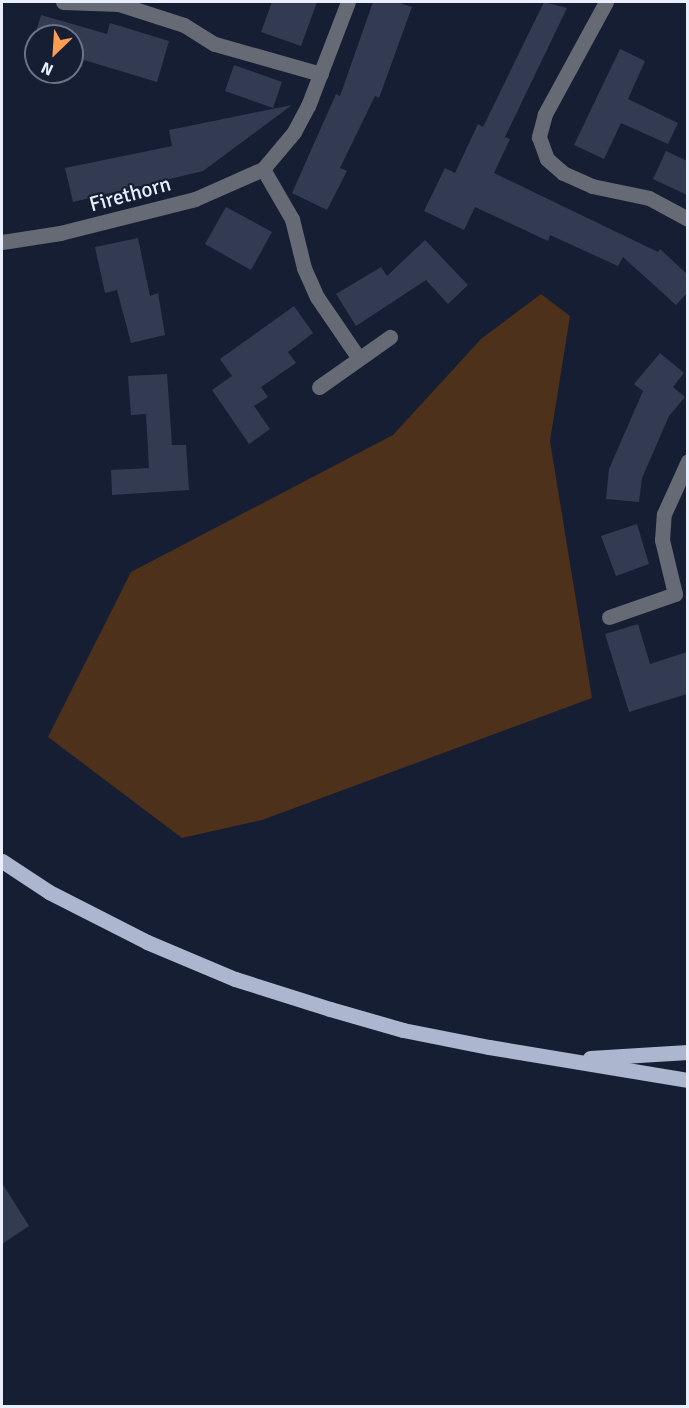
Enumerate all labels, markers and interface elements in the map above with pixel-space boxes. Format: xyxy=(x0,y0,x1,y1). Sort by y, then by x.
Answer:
north arrow xyxy=(24,24,84,84)
text: N xyxy=(38,57,57,80)
street label: Firethorn xyxy=(86,171,174,217)

